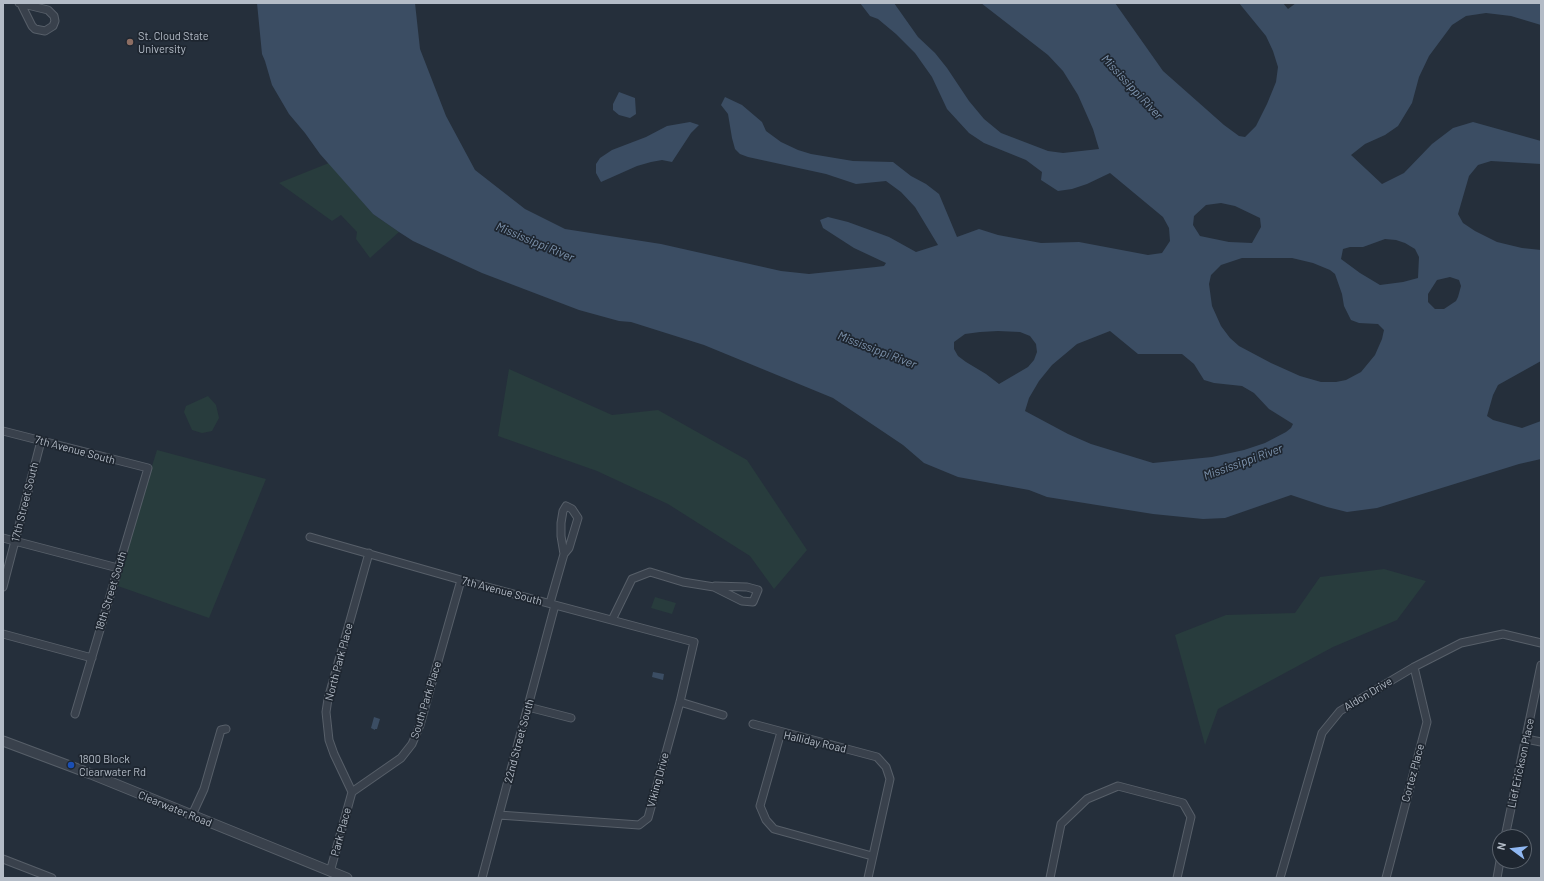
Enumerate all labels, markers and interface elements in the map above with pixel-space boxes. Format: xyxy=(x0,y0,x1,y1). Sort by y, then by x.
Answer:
place label: St. Cloud State University xyxy=(138,29,209,55)
marker: St. Cloud State University xyxy=(125,37,135,47)
water label: Mississippi River xyxy=(1098,52,1166,122)
water label: Mississippi River xyxy=(494,219,576,265)
water label: Mississippi River xyxy=(836,328,918,372)
street label: 7th Avenue South xyxy=(33,433,117,467)
water label: Mississippi River xyxy=(1201,441,1285,483)
street label: 17th Street South xyxy=(9,461,41,543)
street label: 18th Street South xyxy=(93,550,129,632)
street label: 7th Avenue South xyxy=(460,574,544,608)
street label: North Park Place xyxy=(322,622,356,702)
street label: South Park Place xyxy=(408,660,444,740)
street label: Aldon Drive xyxy=(1342,674,1394,714)
street label: 22nd Street South xyxy=(501,698,537,784)
street label: Lief Erickson Place xyxy=(1505,717,1537,809)
street label: Halliday Road xyxy=(782,728,848,756)
street label: Cortez Place xyxy=(1399,742,1427,804)
street label: Viking Drive xyxy=(644,751,672,809)
place label: 1800 Block Clearwater Rd xyxy=(79,752,146,778)
marker: 1800 Block Clearwater Rd xyxy=(66,760,76,770)
street label: Clearwater Road xyxy=(136,788,214,830)
street label: Park Place xyxy=(328,806,354,858)
north arrow xyxy=(1492,829,1532,869)
text: N xyxy=(1494,841,1508,851)

